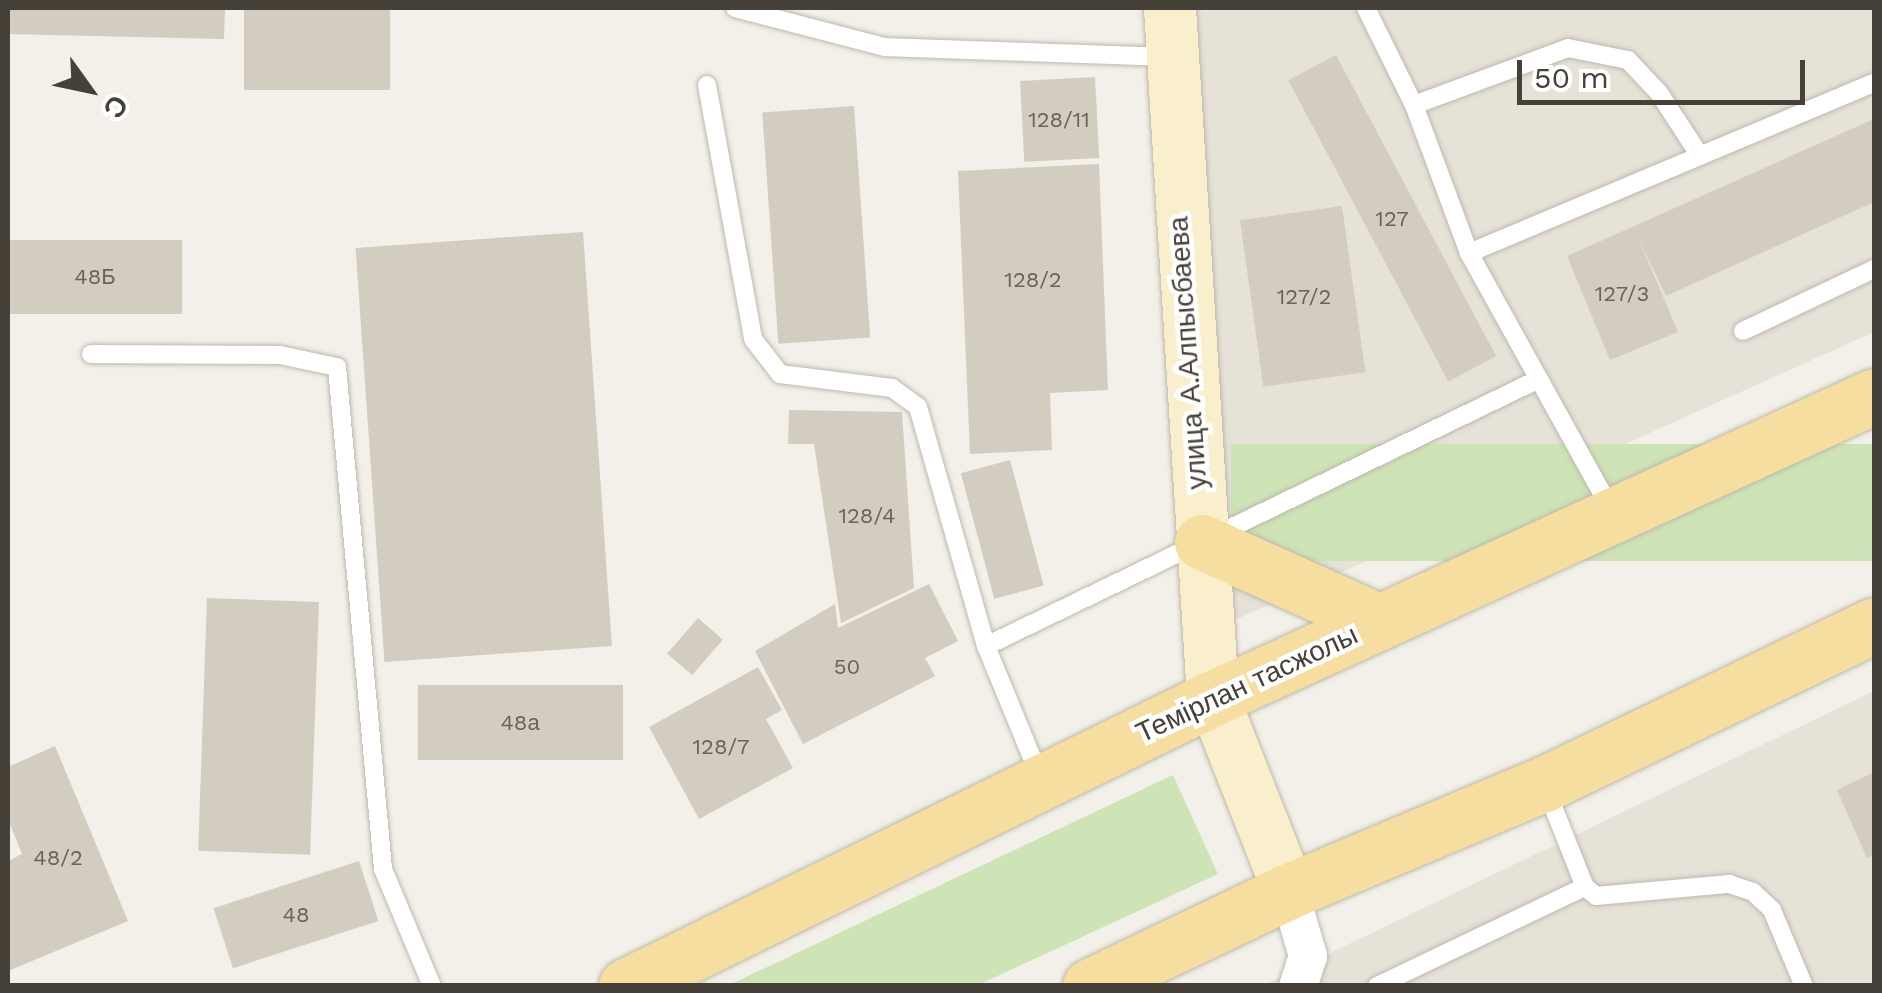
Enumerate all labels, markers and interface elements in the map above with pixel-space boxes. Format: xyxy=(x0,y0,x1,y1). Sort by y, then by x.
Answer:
north arrow xyxy=(40,40,140,140)
scale bar xyxy=(1522,40,1810,102)
text: 50 m xyxy=(1534,60,1609,95)
text: С xyxy=(96,89,135,124)
house number: 128/11 xyxy=(1028,107,1090,133)
house number: 127 xyxy=(1375,206,1409,232)
street label: улица А.Алпысбаева xyxy=(1162,215,1214,491)
house number: 48Б xyxy=(74,264,116,290)
house number: 128/2 xyxy=(1004,267,1062,293)
house number: 127/3 xyxy=(1595,281,1649,307)
house number: 127/2 xyxy=(1277,284,1331,310)
house number: 128/4 xyxy=(838,503,896,529)
street label: Темірлан тасжолы xyxy=(1131,618,1363,750)
house number: 50 xyxy=(834,654,860,680)
house number: 48а xyxy=(500,710,540,736)
house number: 128/7 xyxy=(693,734,749,760)
house number: 48/2 xyxy=(33,845,83,871)
house number: 48 xyxy=(283,902,309,928)

